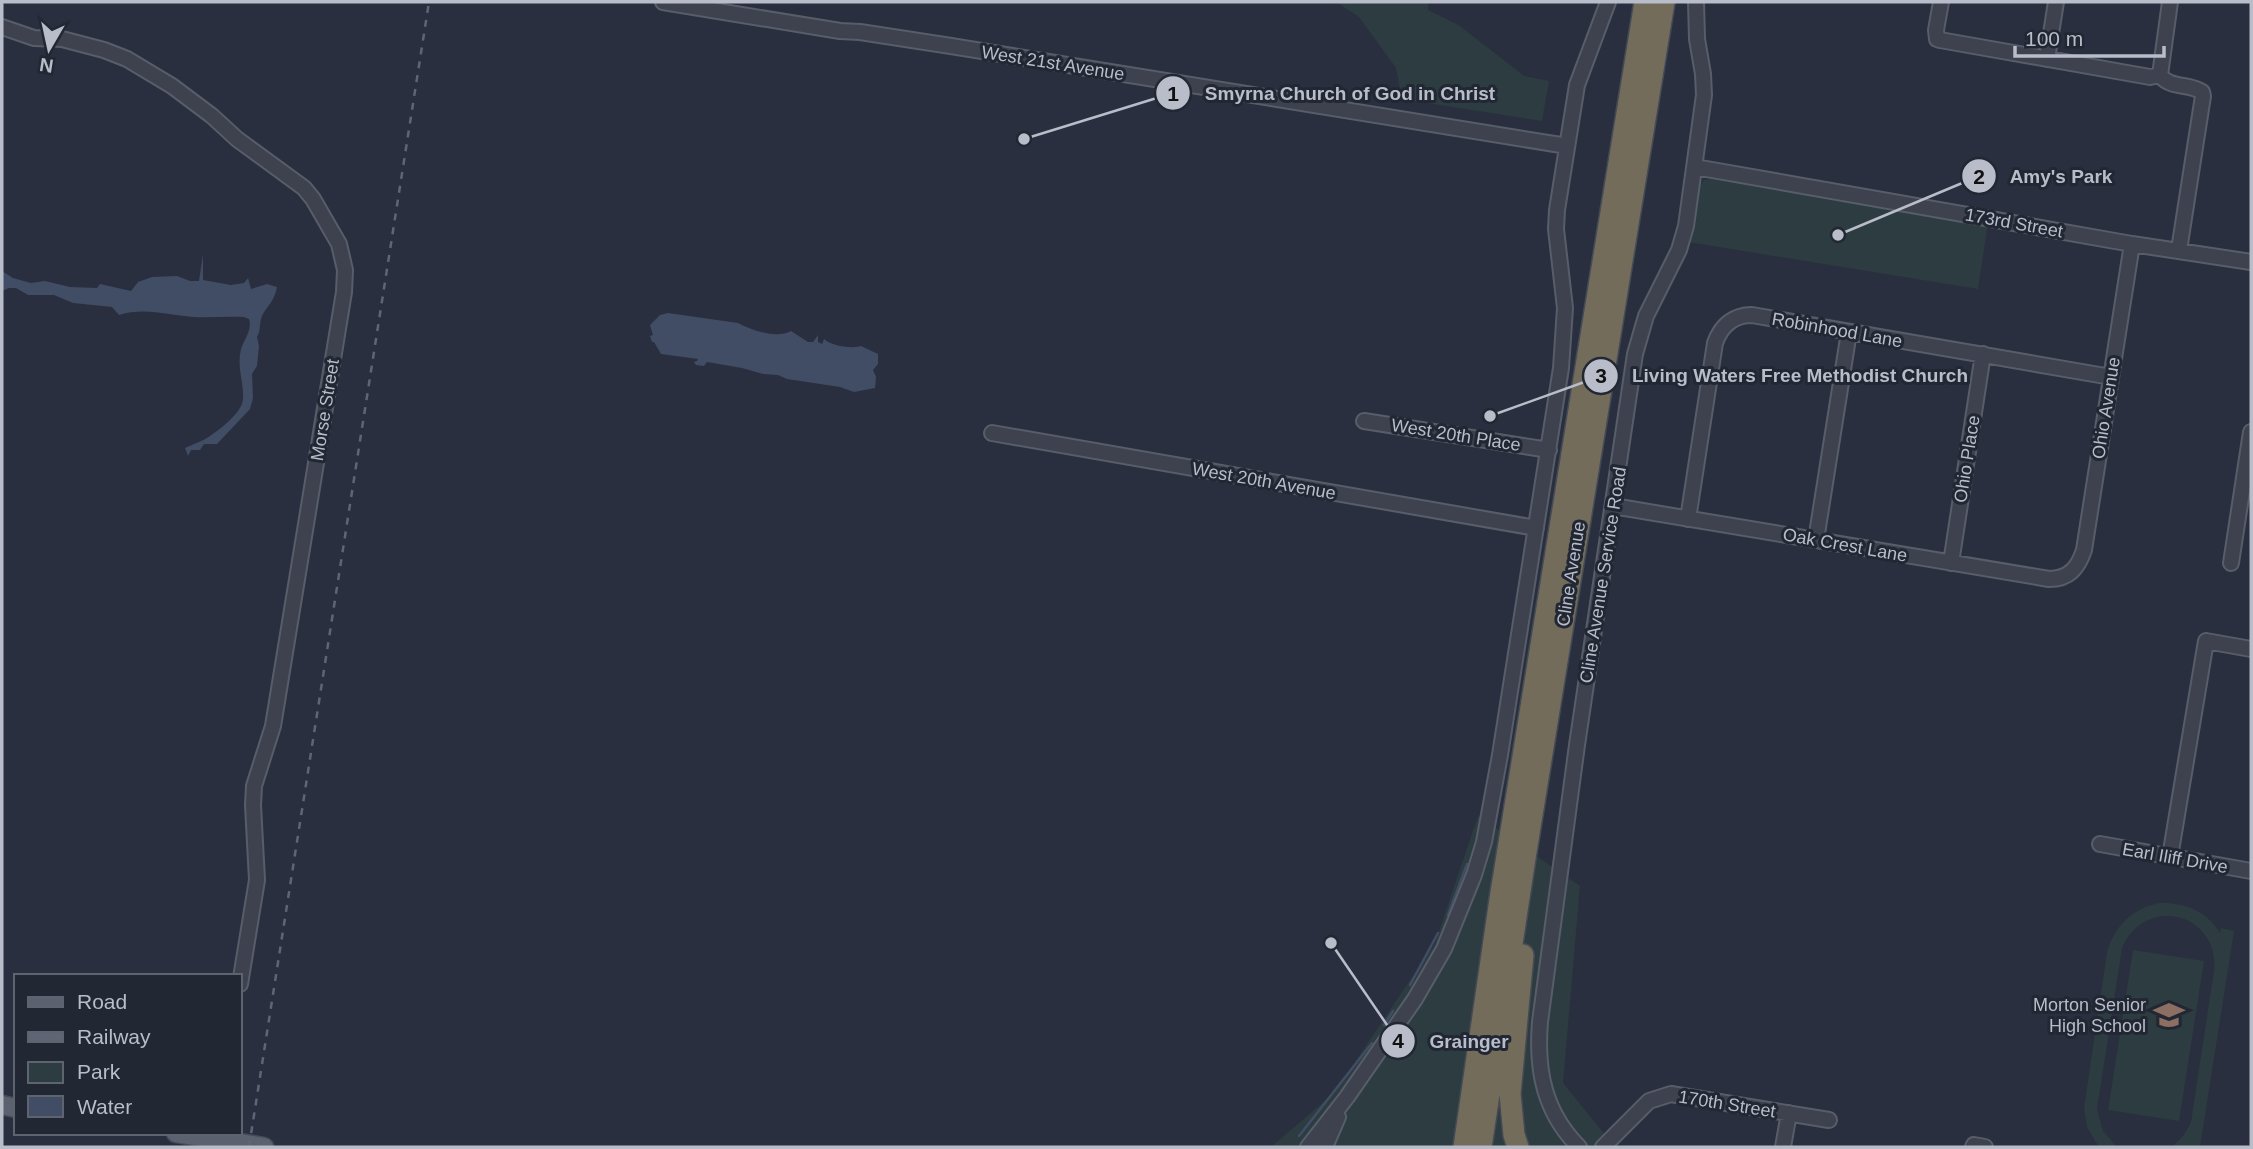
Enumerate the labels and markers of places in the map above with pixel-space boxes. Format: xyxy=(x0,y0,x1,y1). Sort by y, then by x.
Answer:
callout: Smyrna Church of God in Christ xyxy=(1155,73,1509,113)
callout: Amy's Park xyxy=(1961,156,2127,196)
callout: Living Waters Free Methodist Church xyxy=(1583,356,1982,396)
place label: Morton Senior High School xyxy=(2033,995,2146,1036)
school or university icon: Morton Senior High School xyxy=(2152,998,2186,1032)
callout: Grainger xyxy=(1381,1021,1523,1061)

